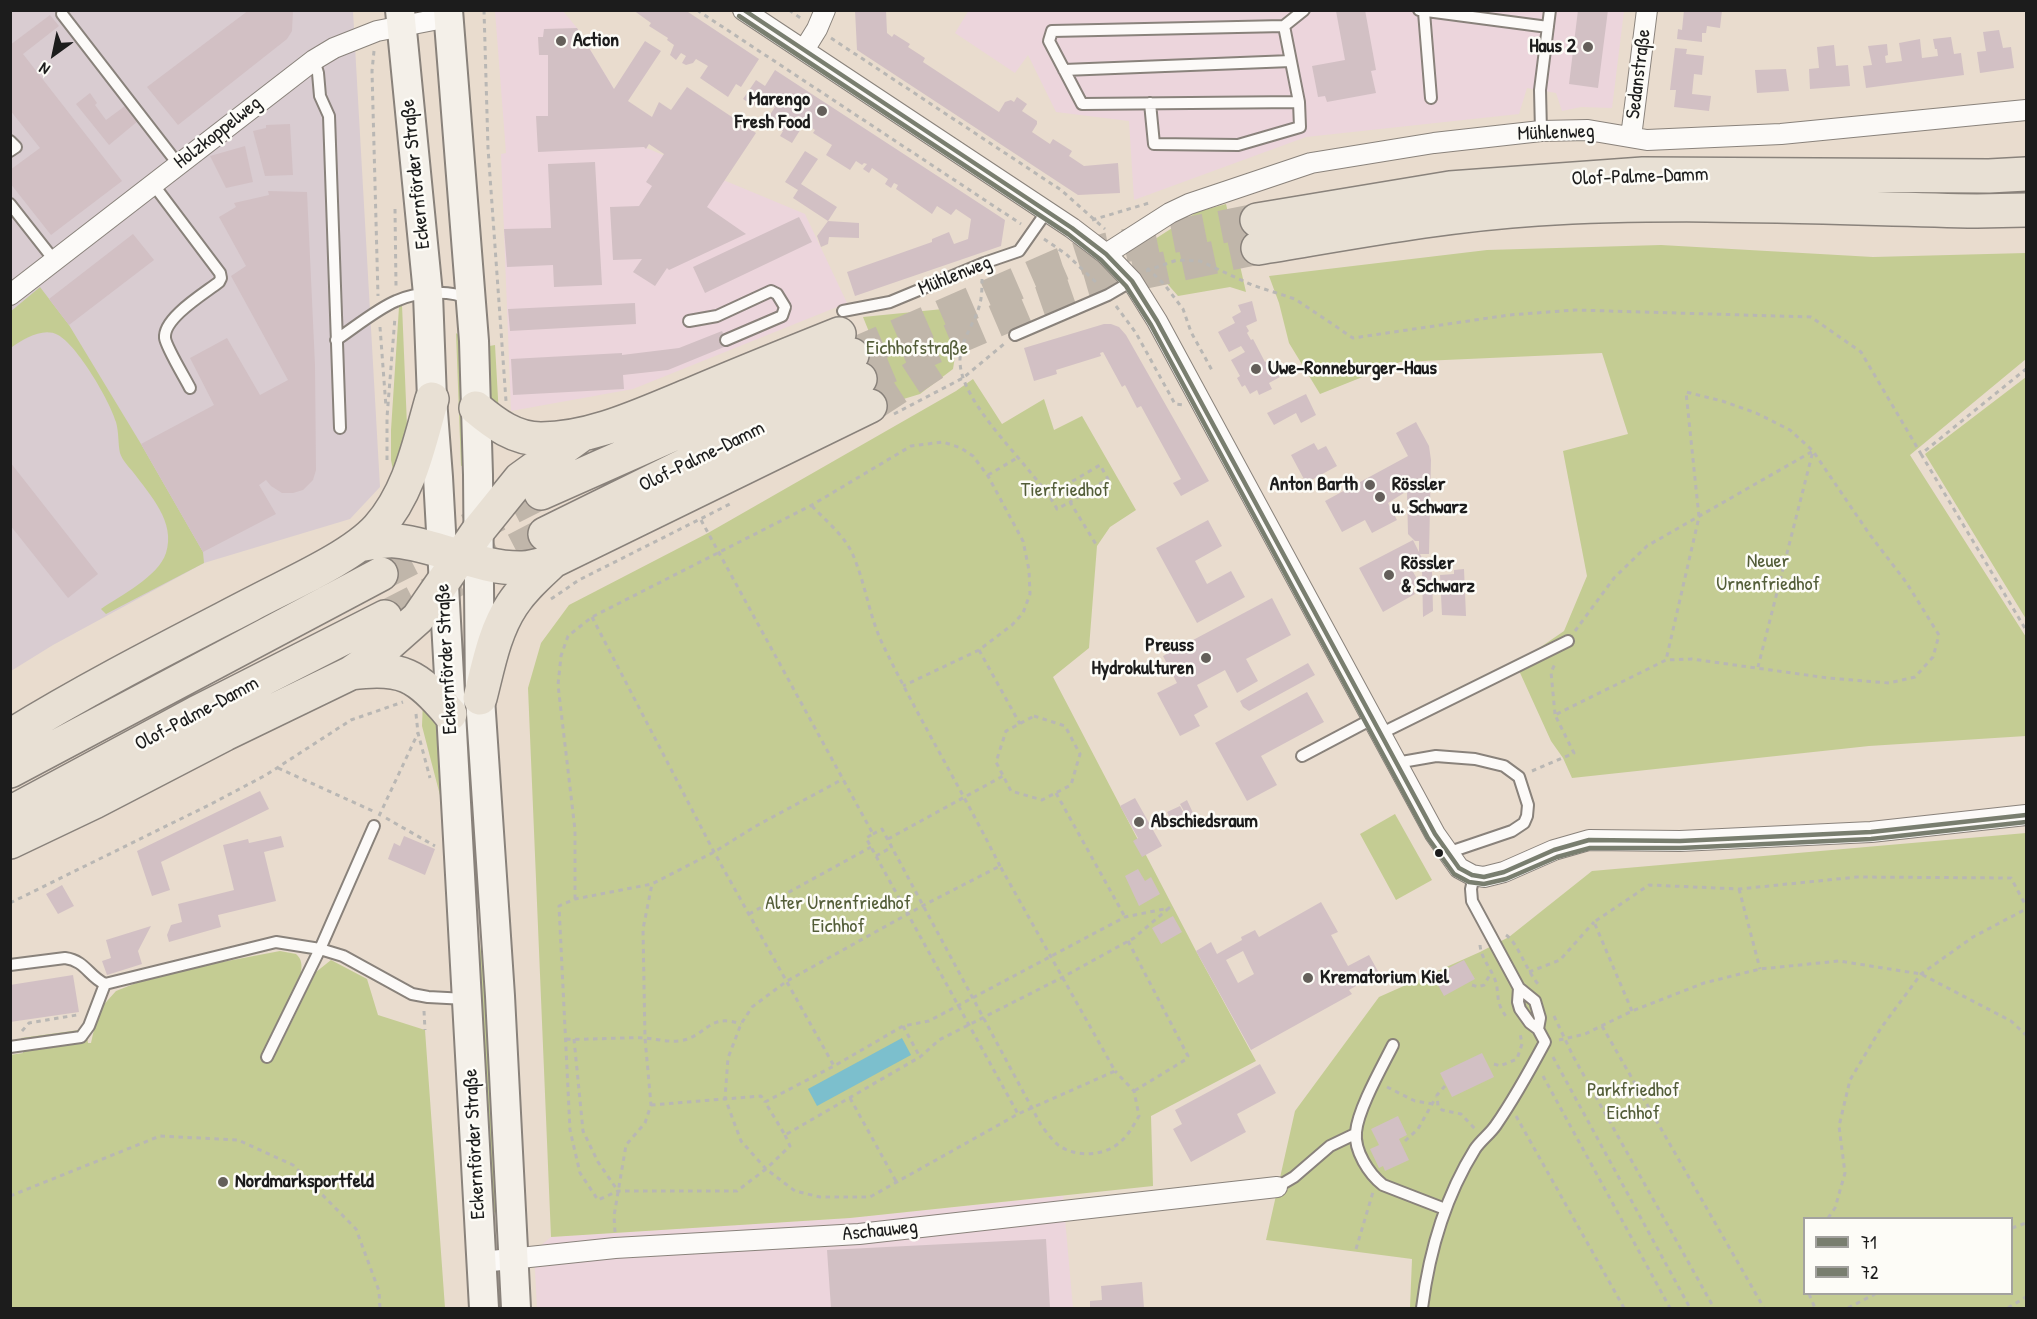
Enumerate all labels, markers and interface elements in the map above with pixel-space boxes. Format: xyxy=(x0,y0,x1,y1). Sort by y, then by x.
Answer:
north arrow xyxy=(24,24,84,84)
street label: Sedanstraße xyxy=(1622,28,1656,120)
place label: Action xyxy=(573,29,619,53)
marker: Action xyxy=(554,34,568,48)
place label: Haus 2 xyxy=(1529,35,1576,59)
marker: Haus 2 xyxy=(1581,40,1595,54)
text: N xyxy=(35,58,54,81)
place label: Marengo Fresh Food xyxy=(735,88,810,135)
street label: Holzkoppelweg xyxy=(170,91,266,175)
street label: Eckernförder Straße xyxy=(396,98,436,250)
marker: Marengo Fresh Food xyxy=(815,104,829,118)
street label: Mühlenweg xyxy=(1517,120,1595,146)
street label: Olof-Palme-Damm xyxy=(1571,163,1709,191)
street label: Mühlenweg xyxy=(915,251,995,301)
park label: Eichhofstraße xyxy=(866,337,968,361)
place label: Uwe-Ronneburger-Haus xyxy=(1268,357,1437,381)
marker: Uwe-Ronneburger-Haus xyxy=(1249,362,1263,376)
street label: Olof-Palme-Damm xyxy=(635,416,769,498)
place label: Anton Barth xyxy=(1270,473,1358,497)
place label: Rössler u. Schwarz xyxy=(1392,473,1468,520)
marker: Anton Barth xyxy=(1363,478,1377,492)
park label: Tierfriedhof xyxy=(1021,479,1109,503)
marker: Rössler u. Schwarz xyxy=(1373,490,1387,504)
park label: Neuer Urnenfriedhof xyxy=(1716,550,1820,597)
place label: Rössler & Schwarz xyxy=(1401,552,1475,599)
marker: Rössler & Schwarz xyxy=(1382,568,1396,582)
street label: Eckernförder Straße xyxy=(431,583,463,735)
place label: Preuss Hydrokulturen xyxy=(1091,634,1194,681)
marker: Preuss Hydrokulturen xyxy=(1199,651,1213,665)
street label: Olof-Palme-Damm xyxy=(131,671,263,757)
place label: Abschiedsraum xyxy=(1151,810,1258,834)
marker: Abschiedsraum xyxy=(1132,815,1146,829)
unlabelled marker xyxy=(1433,847,1445,859)
park label: Alter Urnenfriedhof Eichhof xyxy=(765,892,911,939)
place label: Krematorium Kiel xyxy=(1320,966,1449,990)
marker: Krematorium Kiel xyxy=(1301,971,1315,985)
street label: Eckernförder Straße xyxy=(459,1068,491,1220)
park label: Parkfriedhof Eichhof xyxy=(1587,1079,1679,1126)
place label: Nordmarksportfeld xyxy=(235,1170,374,1194)
marker: Nordmarksportfeld xyxy=(216,1175,230,1189)
street label: Aschauweg xyxy=(841,1215,919,1247)
legend xyxy=(1803,1217,2013,1295)
text: 71 xyxy=(1861,1230,1876,1255)
text: 72 xyxy=(1861,1260,1878,1285)

